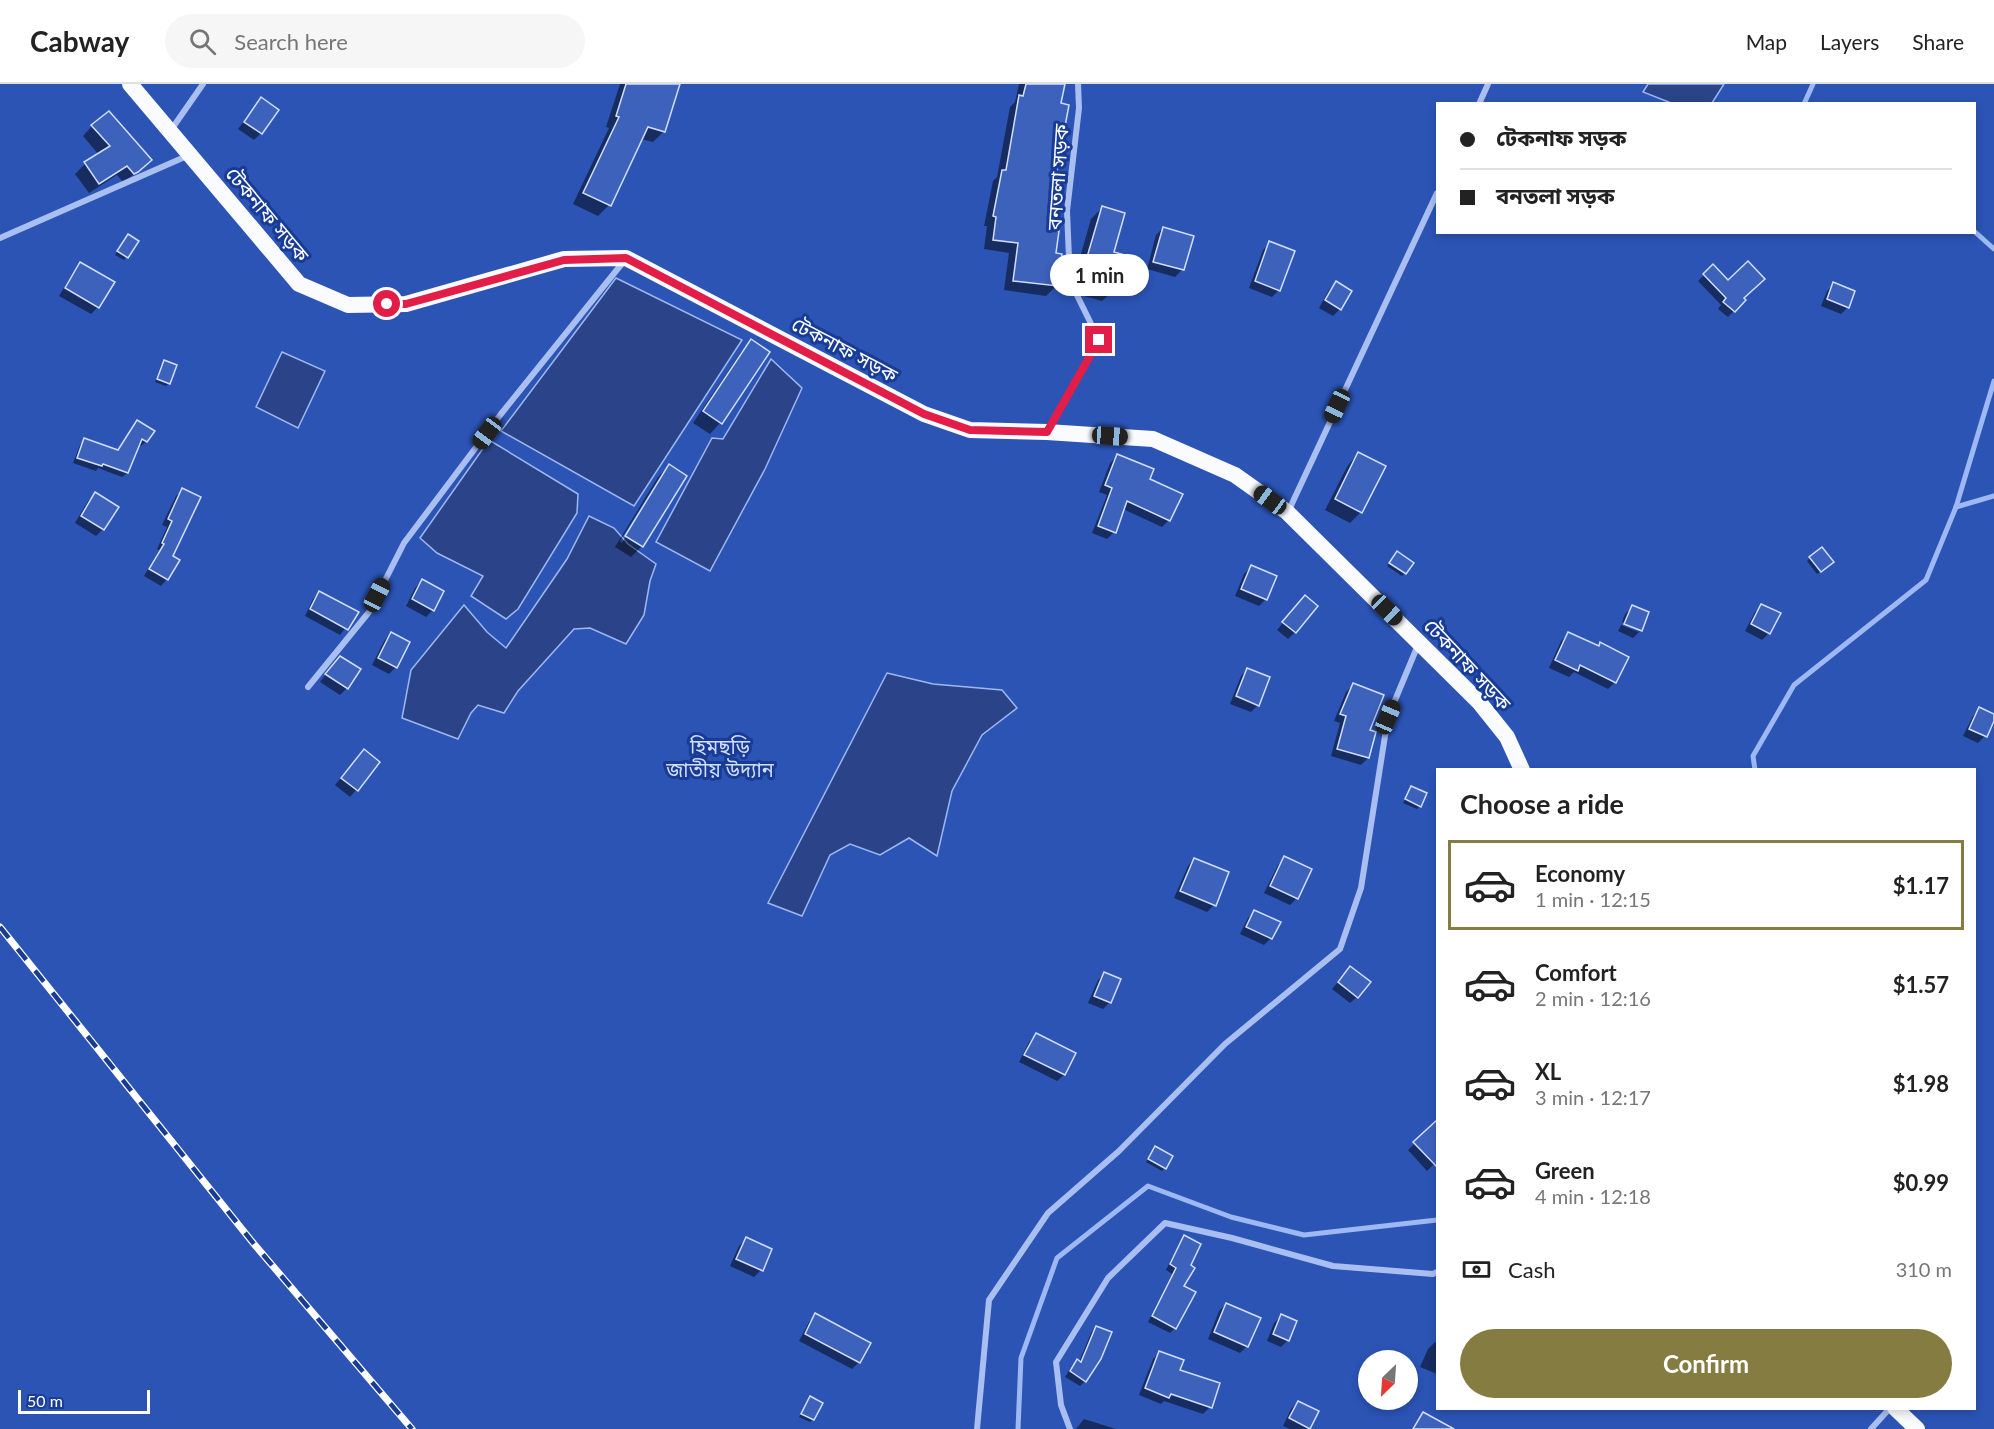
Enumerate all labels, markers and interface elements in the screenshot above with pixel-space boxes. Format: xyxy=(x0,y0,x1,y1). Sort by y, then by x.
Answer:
search box xyxy=(165,14,585,68)
text: Cabway xyxy=(30,24,129,58)
icon: search xyxy=(186,25,219,58)
text: Search here xyxy=(234,28,348,55)
text: Map xyxy=(1746,29,1787,54)
text: Layers xyxy=(1820,29,1879,54)
text: Share xyxy=(1912,29,1964,54)
street label: বনতলা সড়ক xyxy=(1041,122,1073,232)
text: টেকনাফ সড়ক xyxy=(1496,124,1626,151)
street label: টেকনাফ সড়ক xyxy=(221,162,315,267)
text: বনতলা সড়ক xyxy=(1496,182,1615,209)
callout: 1 min xyxy=(1050,253,1148,295)
text: 1 min xyxy=(1075,263,1124,287)
route start xyxy=(373,290,400,317)
street label: টেকনাফ সড়ক xyxy=(788,311,903,387)
route end xyxy=(1085,326,1112,353)
car xyxy=(1321,386,1353,426)
car xyxy=(469,413,505,453)
car xyxy=(1091,426,1129,446)
car xyxy=(1250,482,1290,518)
car xyxy=(361,575,393,615)
car xyxy=(1368,591,1406,629)
street label: টেকনাফ সড়ক xyxy=(1420,613,1517,715)
car xyxy=(1373,697,1403,737)
park label: হিমছড়ি জাতীয় উদ্যান xyxy=(665,734,775,781)
text: Choose a ride xyxy=(1460,787,1624,820)
icon: car xyxy=(1463,858,1517,912)
text: Economy xyxy=(1535,860,1625,887)
text: $1.17 xyxy=(1893,872,1949,899)
text: 1 min · 12:15 xyxy=(1535,887,1651,911)
icon: car xyxy=(1463,957,1517,1011)
text: Comfort xyxy=(1535,959,1617,986)
text: $1.57 xyxy=(1893,971,1949,998)
text: 2 min · 12:16 xyxy=(1535,986,1651,1010)
icon: car xyxy=(1463,1056,1517,1110)
text: XL xyxy=(1535,1058,1561,1085)
text: $1.98 xyxy=(1893,1070,1949,1097)
text: 3 min · 12:17 xyxy=(1535,1085,1651,1109)
icon: car xyxy=(1463,1155,1517,1209)
text: Green xyxy=(1535,1157,1595,1184)
text: $0.99 xyxy=(1893,1169,1949,1196)
text: 4 min · 12:18 xyxy=(1535,1184,1651,1208)
icon: cash xyxy=(1460,1253,1493,1286)
text: Cash xyxy=(1508,1256,1555,1283)
text: 310 m xyxy=(1896,1257,1952,1281)
button: Confirm xyxy=(1460,1329,1952,1398)
north arrow xyxy=(1358,1350,1418,1410)
map controls xyxy=(1358,1350,1418,1410)
scale bar xyxy=(18,1387,150,1414)
text: 50 m xyxy=(27,1391,63,1410)

